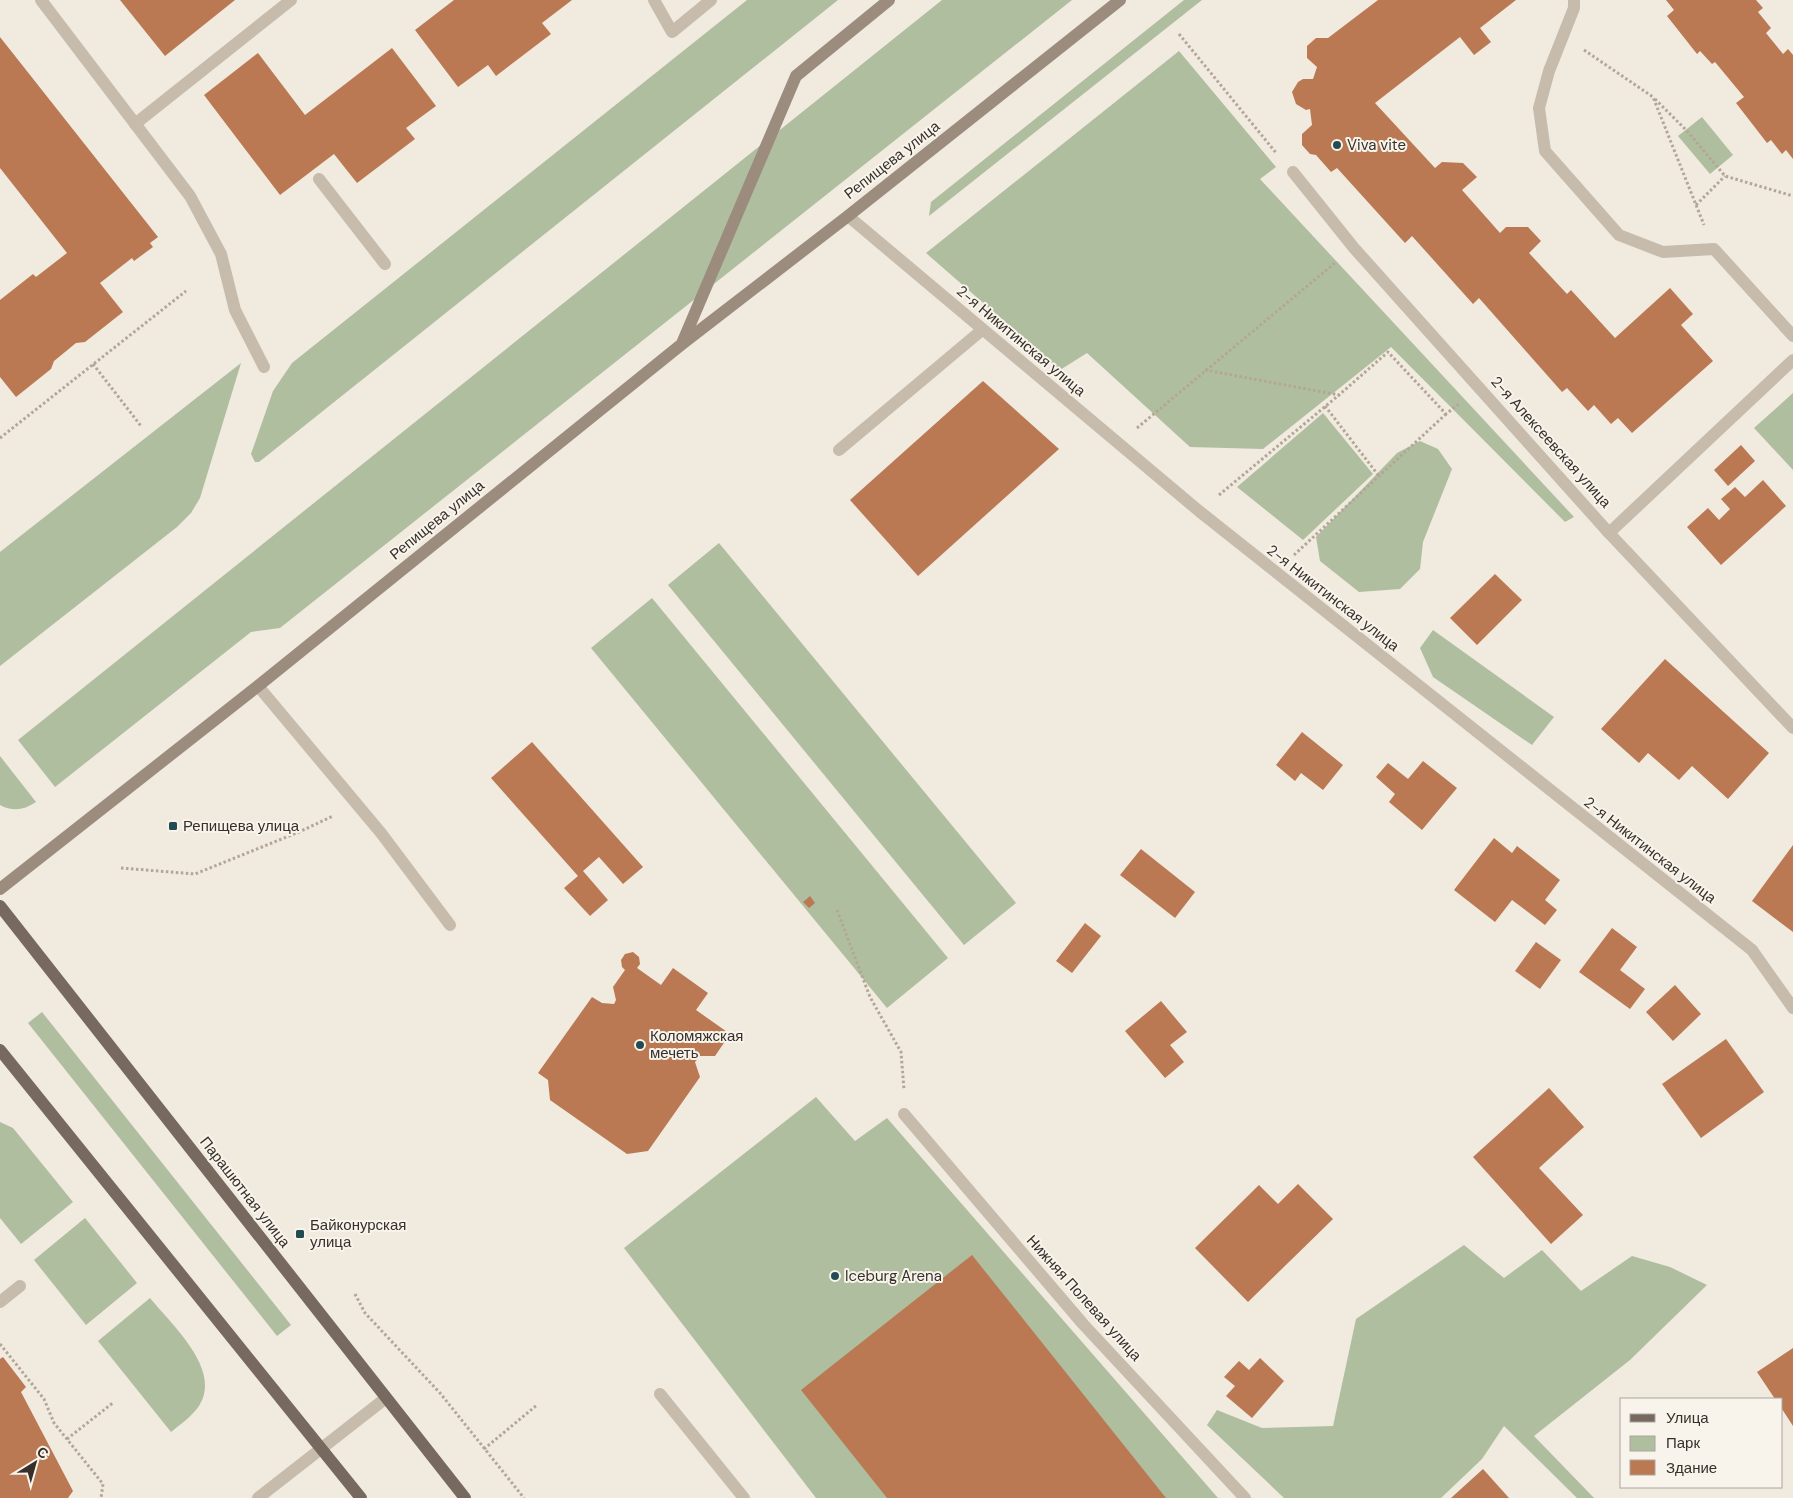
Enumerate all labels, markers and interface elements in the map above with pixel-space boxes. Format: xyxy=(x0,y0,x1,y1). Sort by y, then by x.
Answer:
street label: Репищева улица xyxy=(840,116,944,204)
place label: Viva vite xyxy=(1347,135,1406,155)
marker: Viva vite xyxy=(1331,139,1343,151)
street label: 2-я Никитинская улица xyxy=(952,281,1090,401)
street label: 2-я Алексеевская улица xyxy=(1486,372,1616,513)
street label: Репищева улица xyxy=(386,475,489,564)
street label: 2-я Никитинская улица xyxy=(1263,540,1404,656)
street label: 2-я Никитинская улица xyxy=(1580,792,1721,908)
place label: Репищева улица xyxy=(183,816,300,836)
marker: Репищева улица xyxy=(167,820,179,832)
place label: Коломяжская мечеть xyxy=(650,1026,743,1063)
marker: Коломяжская мечеть xyxy=(634,1039,646,1051)
street label: Парашютная улица xyxy=(195,1132,295,1252)
place label: Байконурская улица xyxy=(310,1215,406,1252)
marker: Байконурская улица xyxy=(294,1228,306,1240)
street label: Нижняя Полевая улица xyxy=(1022,1231,1146,1366)
place label: Iceburg Arena xyxy=(845,1266,942,1286)
marker: Iceburg Arena xyxy=(829,1270,841,1282)
legend xyxy=(1620,1398,1783,1488)
text: Улица xyxy=(1666,1408,1709,1428)
text: Парк xyxy=(1666,1433,1700,1453)
north arrow xyxy=(10,1438,60,1488)
text: С xyxy=(33,1442,52,1463)
text: Здание xyxy=(1666,1458,1717,1478)

